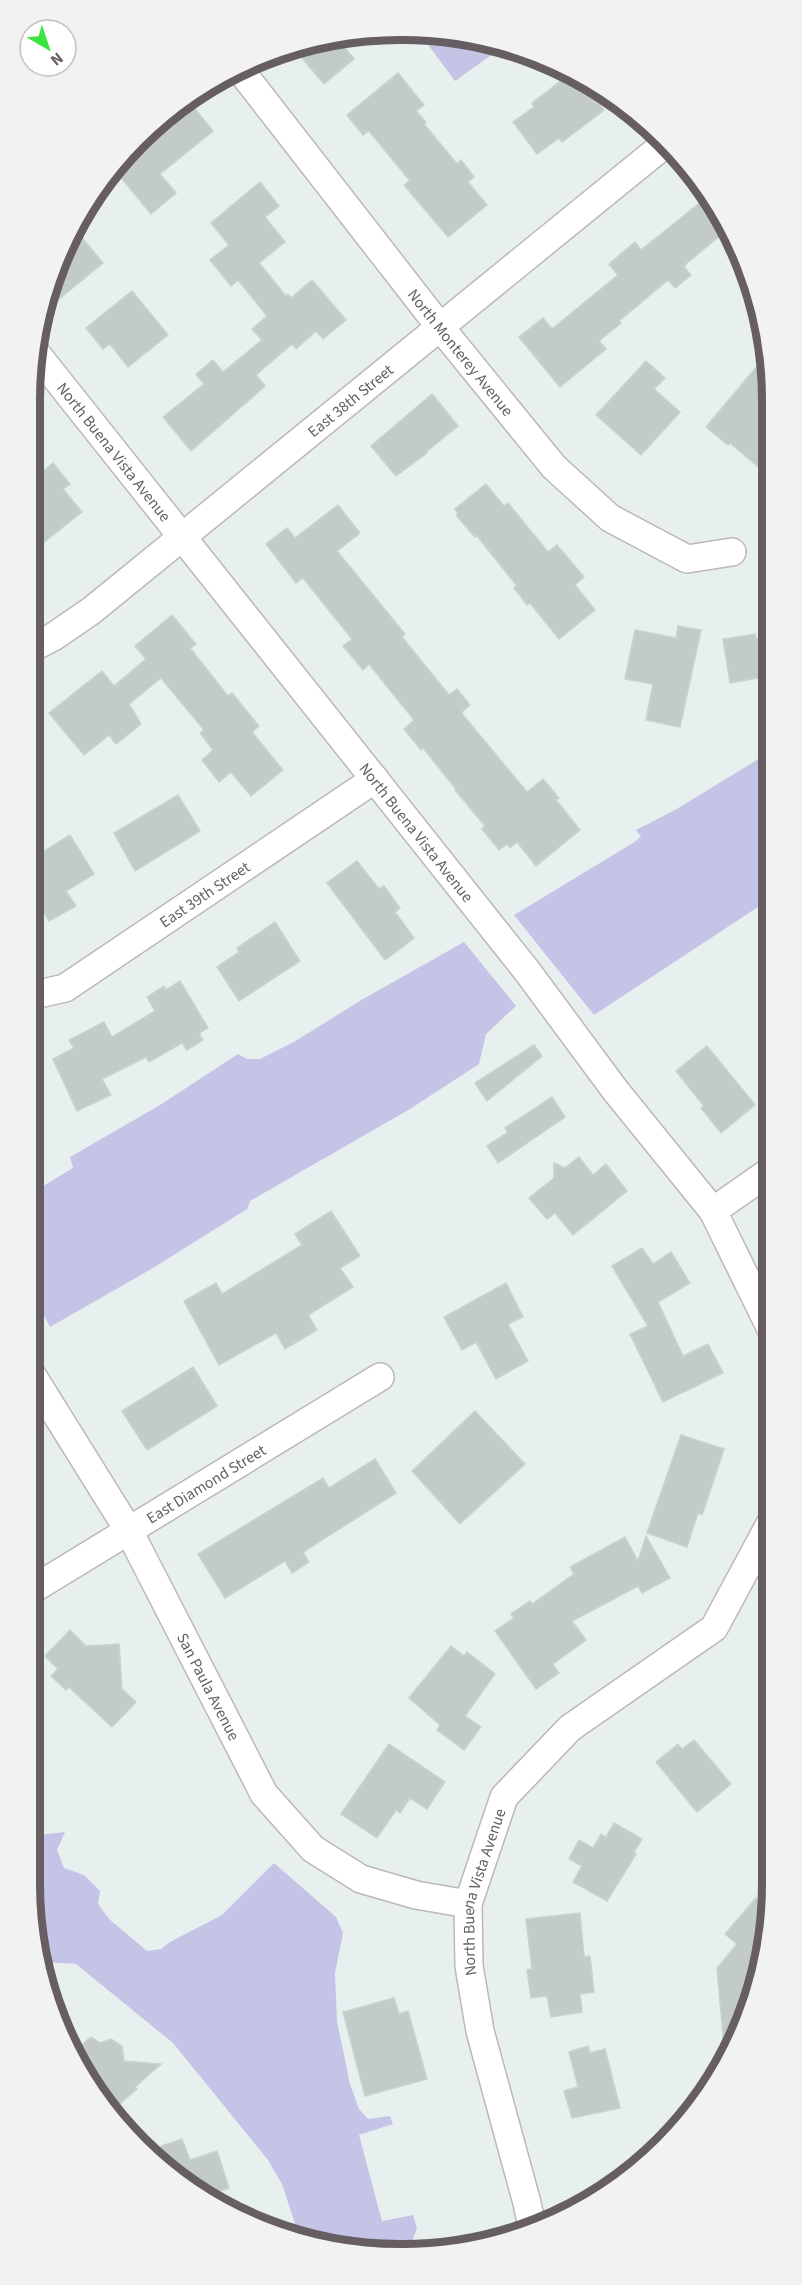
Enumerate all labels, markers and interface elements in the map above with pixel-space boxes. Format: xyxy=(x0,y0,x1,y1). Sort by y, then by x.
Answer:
north arrow xyxy=(18,18,78,78)
text: N xyxy=(46,47,68,71)
street label: North Monterey Avenue xyxy=(402,284,518,421)
street label: East 38th Street xyxy=(303,359,399,443)
street label: North Buena Vista Avenue xyxy=(51,378,176,527)
street label: North Buena Vista Avenue xyxy=(354,758,478,907)
street label: East 39th Street xyxy=(155,856,255,933)
street label: East Diamond Street xyxy=(142,1439,271,1529)
street label: San Paula Avenue xyxy=(171,1629,245,1745)
street label: North Buena Vista Avenue xyxy=(457,1806,511,1977)

